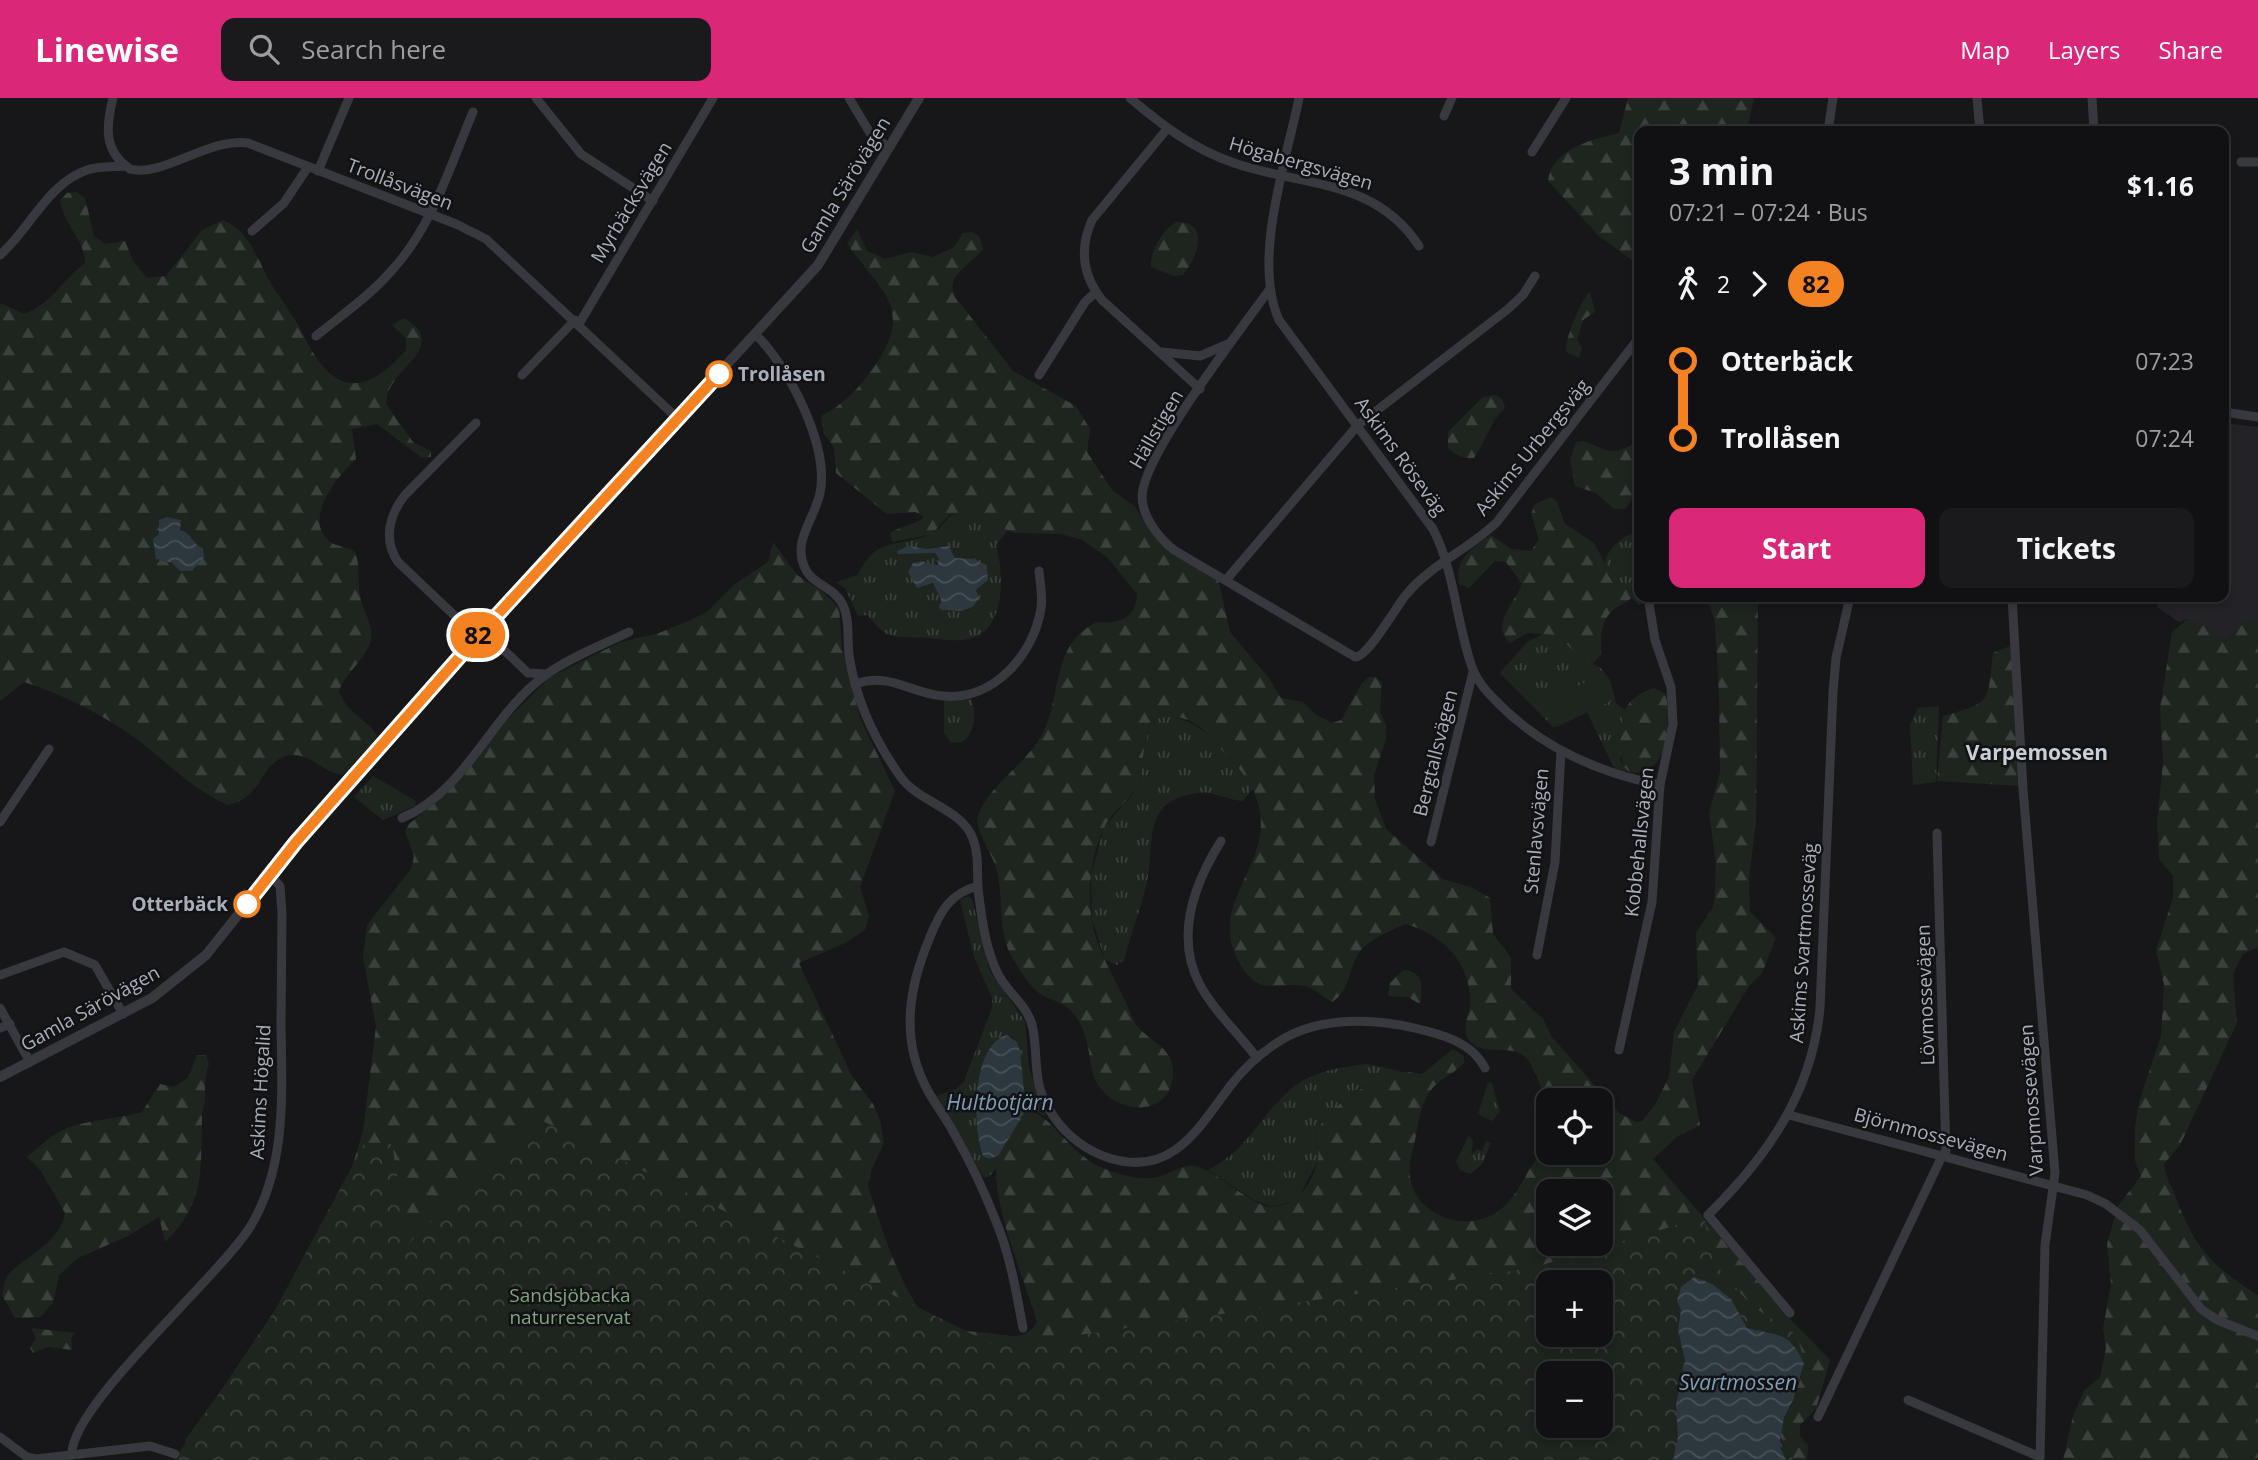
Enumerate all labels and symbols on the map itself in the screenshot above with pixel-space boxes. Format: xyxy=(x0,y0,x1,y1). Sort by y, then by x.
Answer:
street label: Gamla Särövägen xyxy=(794,112,896,258)
street label: Högabergsvägen xyxy=(1226,130,1376,196)
street label: Myrbäcksvägen xyxy=(584,136,678,268)
street label: Trollåsvägen xyxy=(343,152,457,216)
marker: Trollåsen xyxy=(706,361,732,387)
place label: Trollåsen xyxy=(738,361,826,387)
street label: Askims Urbergsväg xyxy=(1469,373,1595,521)
street label: Hällstigen xyxy=(1123,385,1189,473)
street label: Askims Röseväg xyxy=(1349,391,1453,521)
line badge: 82 xyxy=(447,612,510,658)
street label: Bergtallsvägen xyxy=(1407,687,1463,819)
district label: Varpemossen xyxy=(1966,738,2108,766)
street label: Kobbehallsvägen xyxy=(1618,766,1660,918)
street label: Stenlavsvägen xyxy=(1518,767,1554,895)
street label: Askims Svartmosseväg xyxy=(1783,842,1823,1044)
place label: Otterbäck xyxy=(131,891,228,917)
marker: Otterbäck xyxy=(234,891,260,917)
street label: Lövmossevägen xyxy=(1910,924,1940,1066)
street label: Gamla Särövägen xyxy=(16,959,164,1057)
street label: Varpmossevägen xyxy=(2013,1023,2049,1177)
street label: Askims Högalid xyxy=(243,1024,277,1160)
water label: Hultbotjärn xyxy=(946,1088,1054,1116)
street label: Björnmossevägen xyxy=(1851,1101,2011,1167)
park label: Sandsjöbacka naturreservat xyxy=(509,1282,631,1330)
water label: Svartmossen xyxy=(1679,1368,1797,1396)

